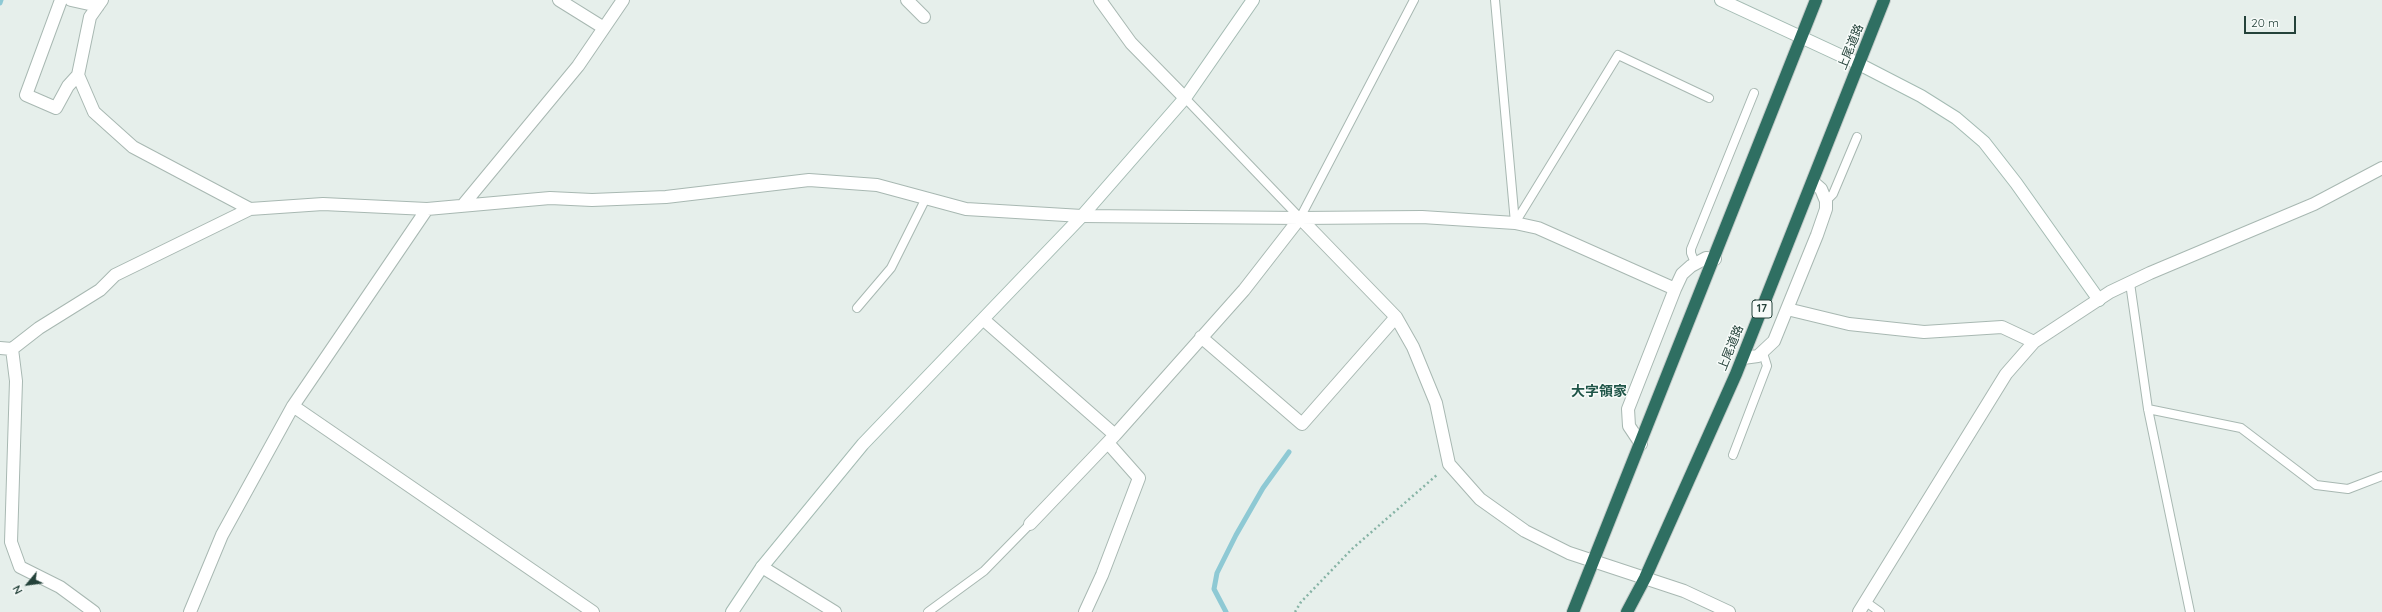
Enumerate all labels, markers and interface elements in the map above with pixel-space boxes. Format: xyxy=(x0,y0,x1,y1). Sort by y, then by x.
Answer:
scale bar xyxy=(2246,8,2298,34)
text: 20 m xyxy=(2251,15,2279,30)
street label: 上尾道路 xyxy=(1835,22,1867,72)
road number: 17 xyxy=(1752,300,1772,318)
street label: 上尾道路 xyxy=(1715,323,1747,373)
district label: 大字領家 xyxy=(1571,384,1627,400)
north arrow xyxy=(8,564,48,604)
text: N xyxy=(9,583,26,597)

